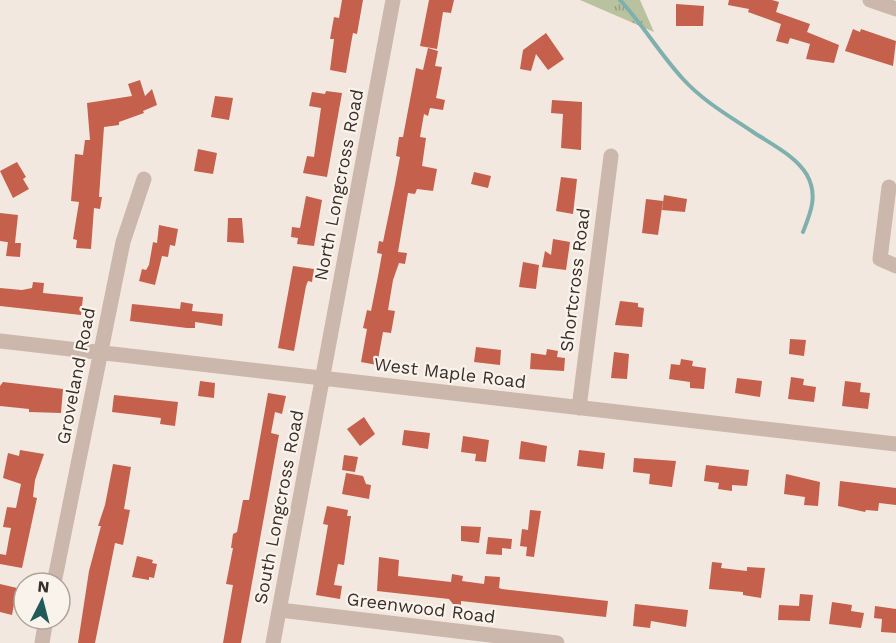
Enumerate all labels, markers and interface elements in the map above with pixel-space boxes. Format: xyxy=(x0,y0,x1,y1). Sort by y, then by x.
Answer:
street label: North Longcross Road xyxy=(310,87,367,282)
street label: Shortcross Road xyxy=(555,207,594,353)
street label: Groveland Road xyxy=(52,306,99,446)
street label: West Maple Road xyxy=(373,353,527,392)
street label: South Longcross Road xyxy=(249,408,308,606)
north arrow xyxy=(12,571,72,631)
text: N xyxy=(37,577,50,597)
street label: Greenwood Road xyxy=(346,588,497,627)

